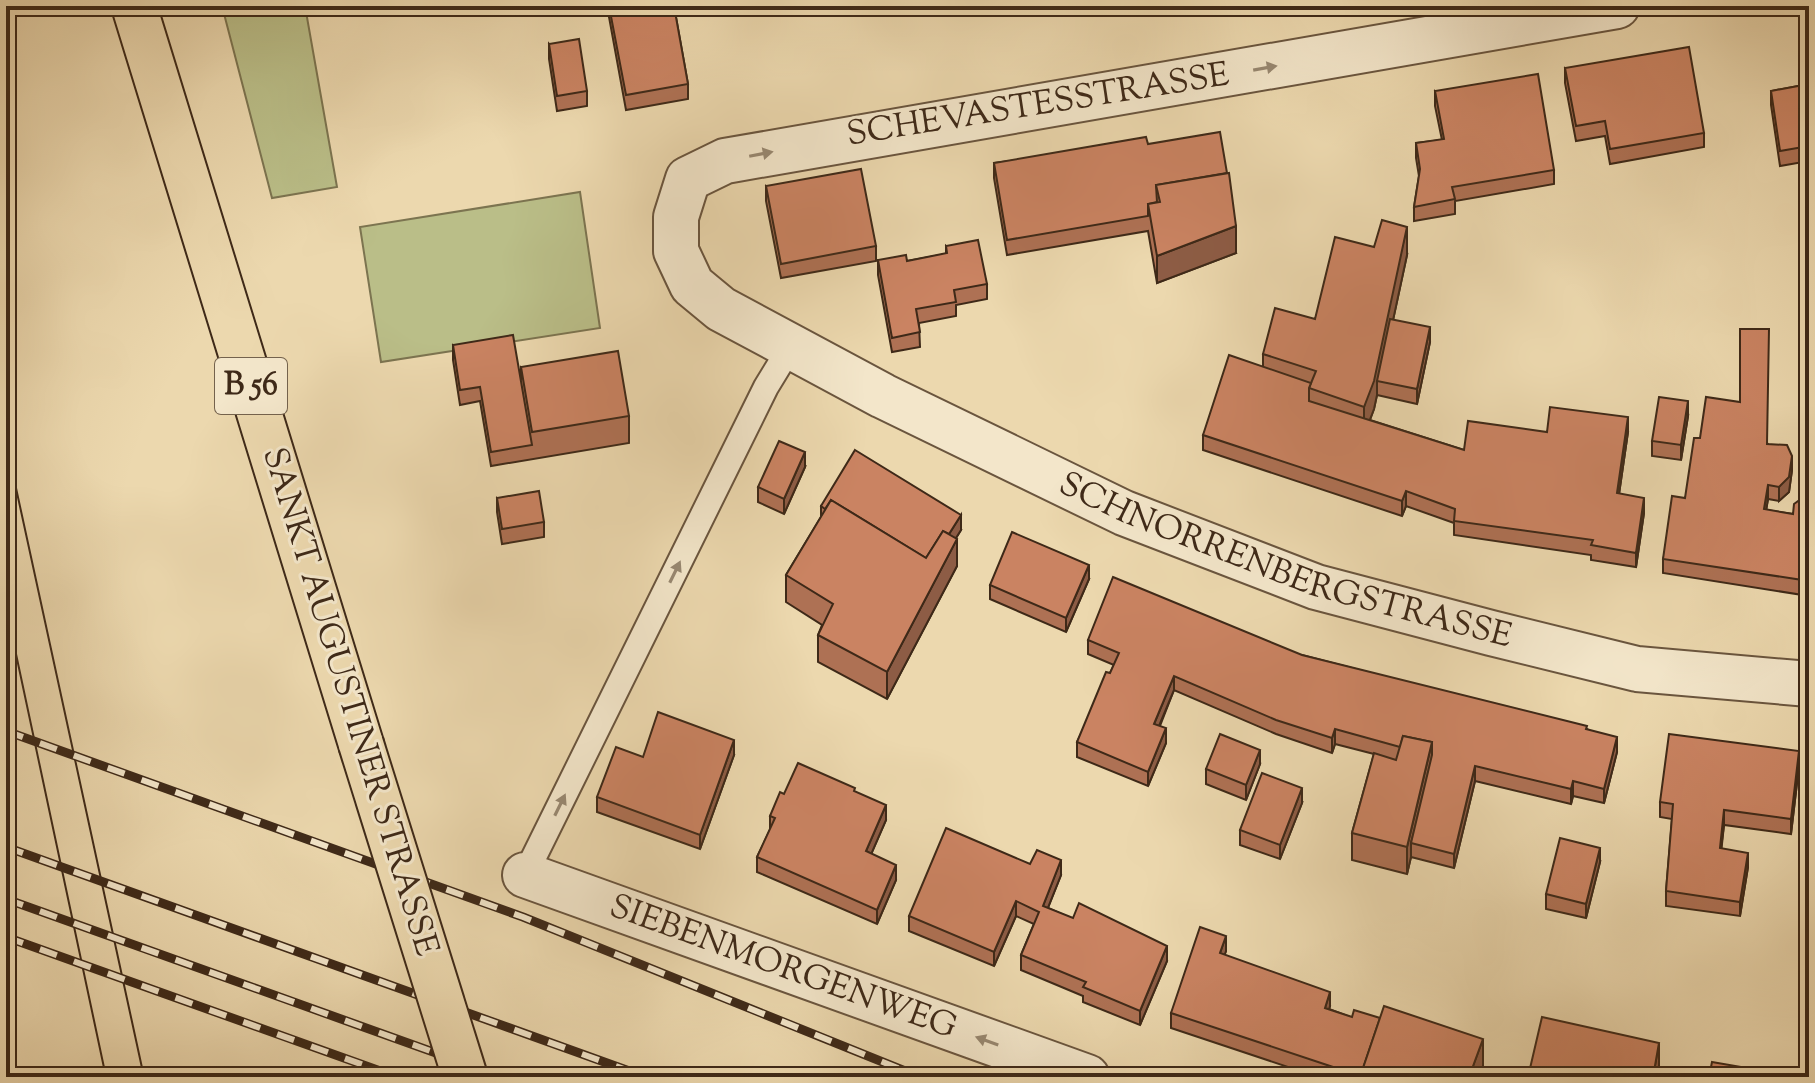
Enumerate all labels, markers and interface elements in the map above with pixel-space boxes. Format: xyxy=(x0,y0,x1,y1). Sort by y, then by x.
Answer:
street label: SCHEVASTESSTRASSE xyxy=(843,52,1233,160)
one-way arrow xyxy=(1253,61,1278,74)
one-way arrow xyxy=(749,148,774,160)
road number: B 56 xyxy=(215,358,287,414)
street label: SANKT AUGUSTINER STRASSE xyxy=(248,442,450,962)
street label: SCHNORRENBERGSTRASSE xyxy=(1050,460,1517,662)
one-way arrow xyxy=(668,561,682,584)
one-way arrow xyxy=(553,794,567,817)
street label: SIEBENMORGENWEG xyxy=(602,883,963,1053)
one-way arrow xyxy=(975,1034,999,1047)

